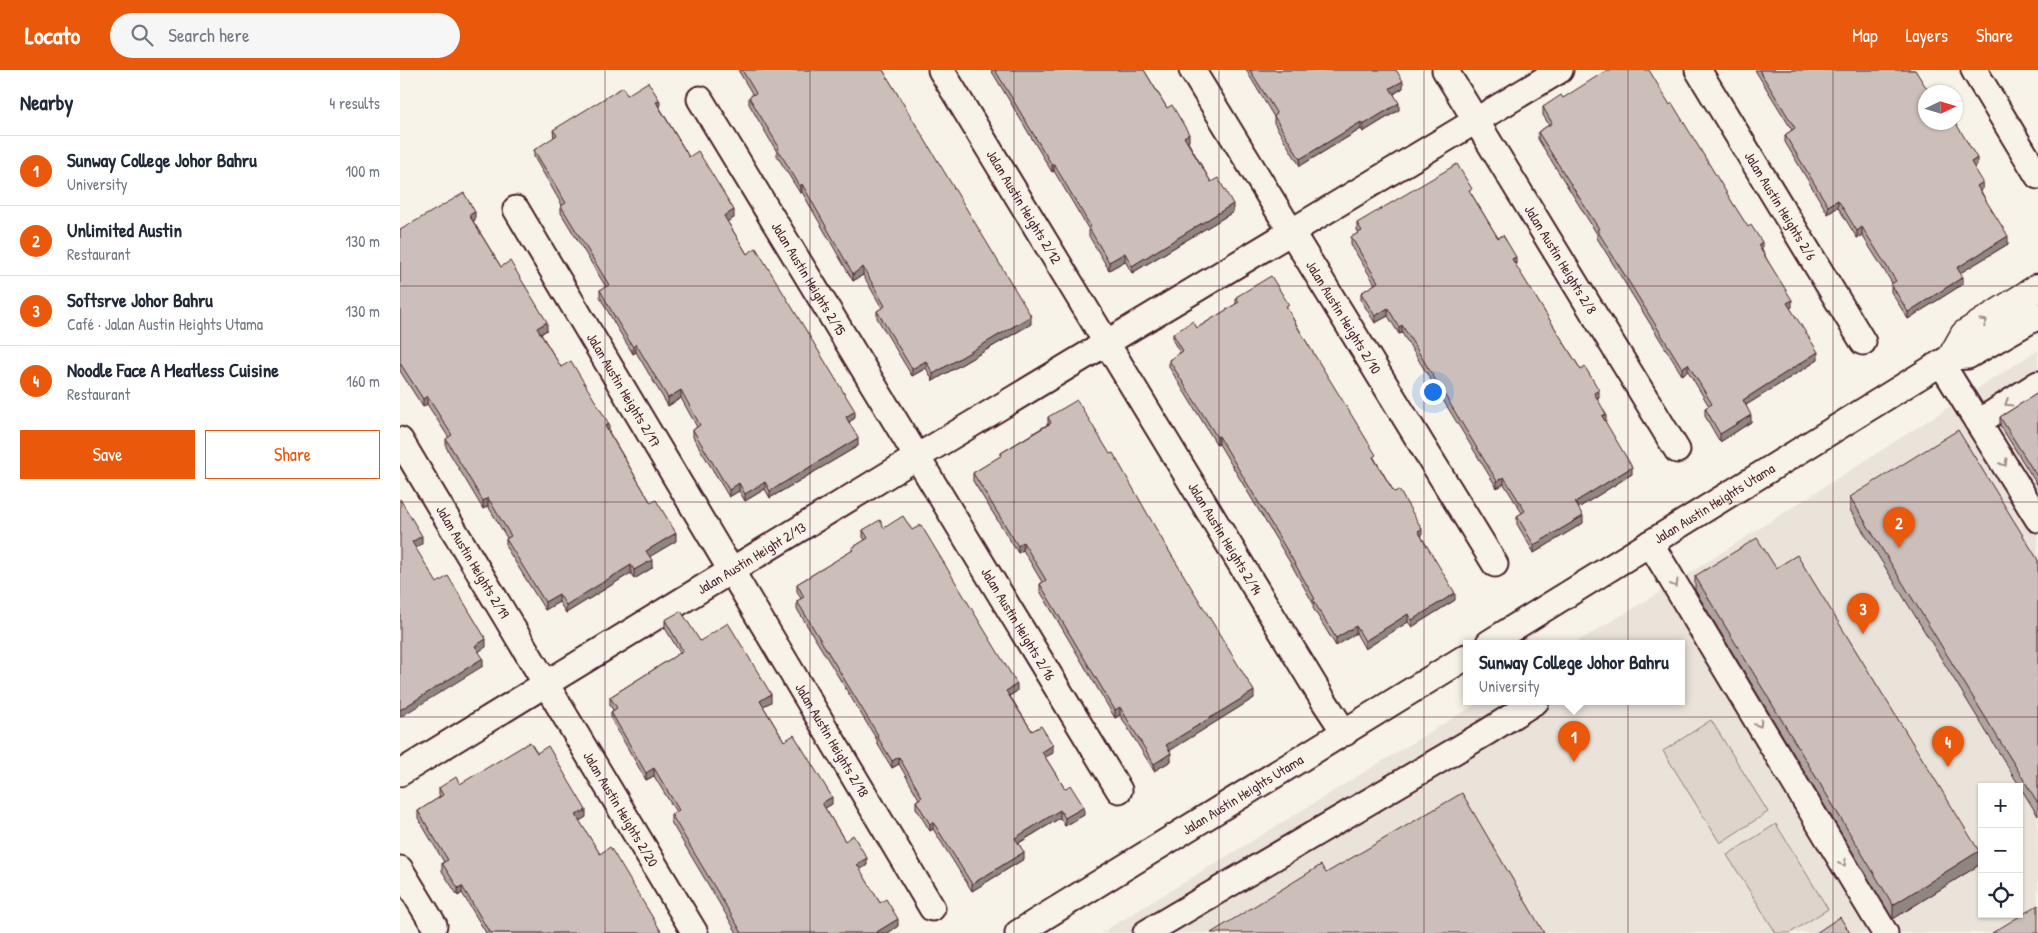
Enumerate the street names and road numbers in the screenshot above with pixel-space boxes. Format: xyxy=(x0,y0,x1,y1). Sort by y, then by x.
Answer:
street label: Jalan Austin Heights 2/12 xyxy=(983,146,1066,267)
street label: Jalan Austin Heights 2/6 xyxy=(1741,148,1821,264)
street label: Jalan Austin Heights 2/8 xyxy=(1521,201,1602,317)
street label: Jalan Austin Heights 2/15 xyxy=(768,218,851,339)
street label: Jalan Austin Heights 2/10 xyxy=(1302,257,1386,377)
street label: Jalan Austin Heights 2/17 xyxy=(583,329,666,451)
street label: Jalan Austin Heights Utama xyxy=(1650,458,1778,548)
street label: Jalan Austin Heights 2/14 xyxy=(1184,478,1267,598)
street label: Jalan Austin Heights 2/19 xyxy=(432,502,514,622)
street label: Jalan Austin Height 2/13 xyxy=(693,517,809,598)
street label: Jalan Austin Heights 2/16 xyxy=(977,564,1061,684)
street label: Jalan Austin Heights 2/18 xyxy=(791,679,874,800)
street label: Jalan Austin Heights 2/20 xyxy=(579,748,663,870)
street label: Jalan Austin Heights Utama xyxy=(1178,749,1307,839)

